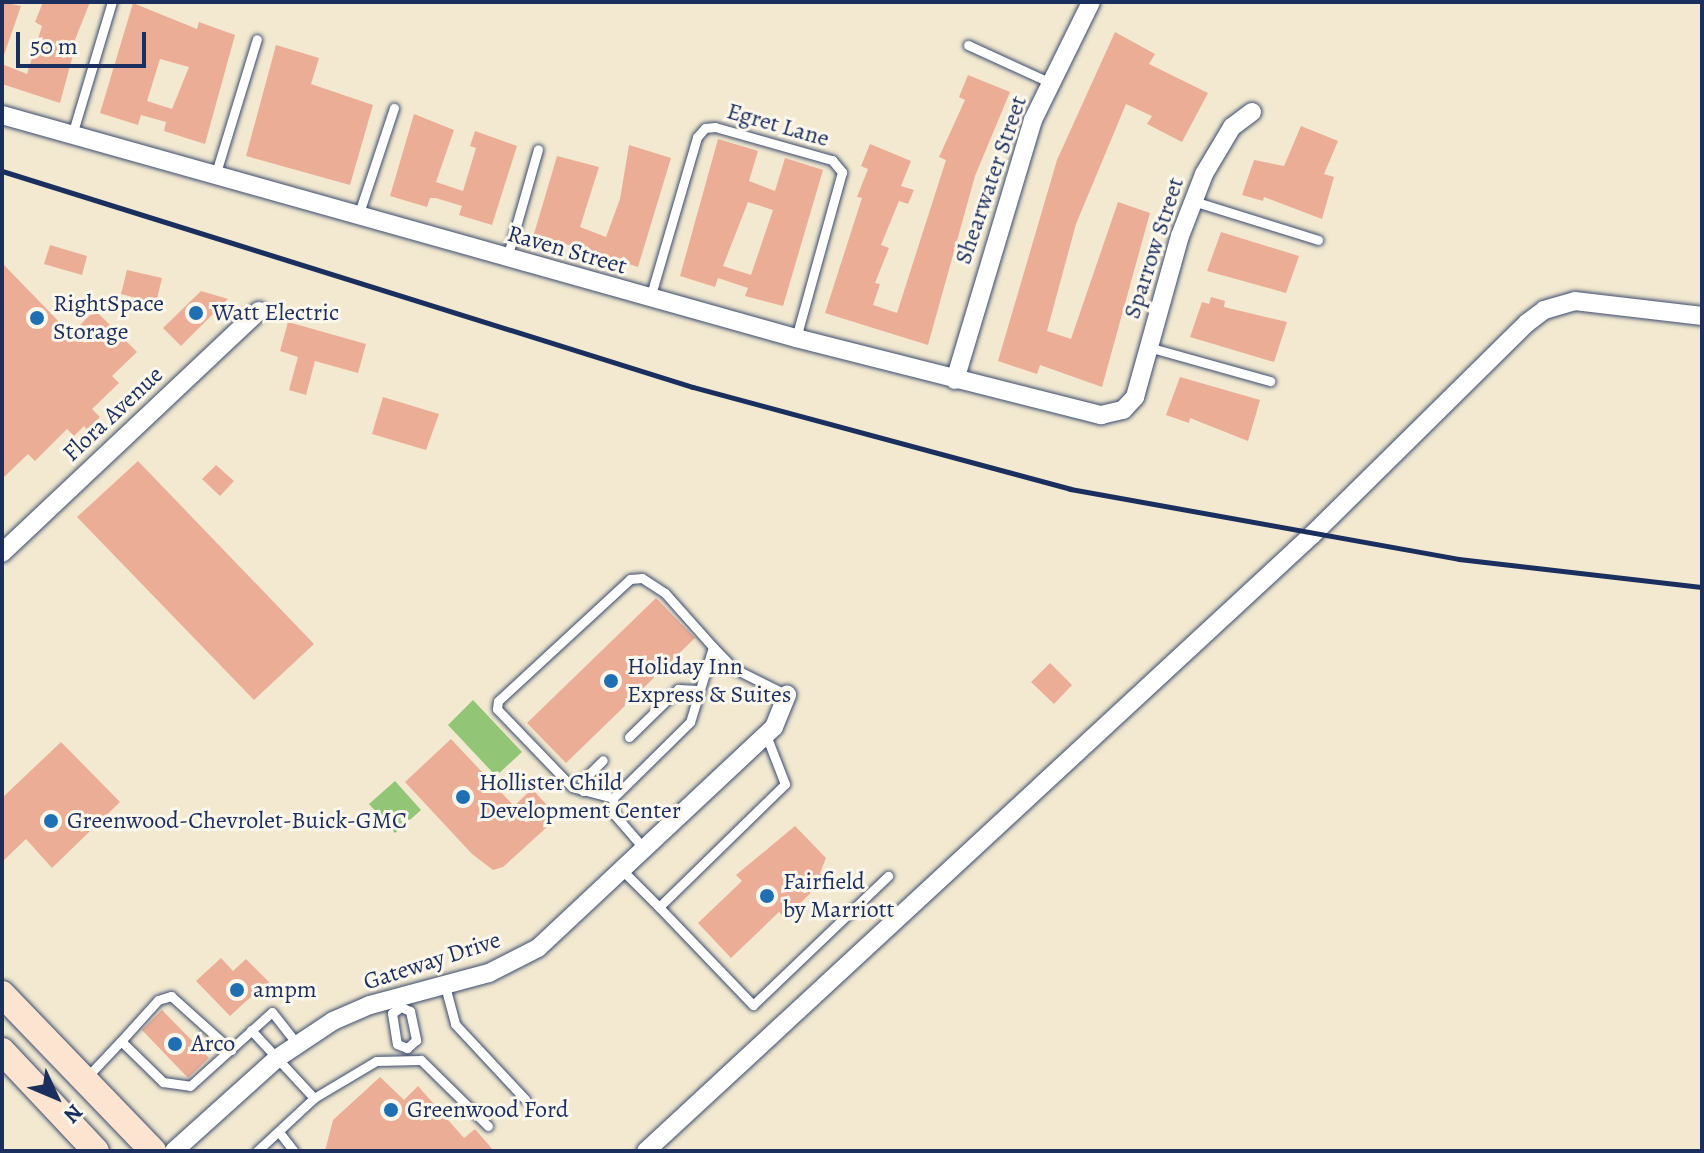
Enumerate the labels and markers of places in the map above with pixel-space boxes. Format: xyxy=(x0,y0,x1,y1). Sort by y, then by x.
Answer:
place label: RightSpace Storage xyxy=(53,290,164,346)
place label: Watt Electric xyxy=(212,299,339,327)
marker: Watt Electric xyxy=(187,304,205,322)
marker: RightSpace Storage xyxy=(28,309,46,327)
place label: Holiday Inn Express & Suites xyxy=(627,653,791,709)
marker: Holiday Inn Express & Suites xyxy=(602,672,620,690)
place label: Hollister Child Development Center xyxy=(479,769,681,825)
marker: Hollister Child Development Center xyxy=(454,788,472,806)
place label: Greenwood-Chevrolet-Buick-GMC xyxy=(67,807,407,835)
marker: Greenwood-Chevrolet-Buick-GMC xyxy=(42,812,60,830)
place label: Fairfield by Marriott xyxy=(783,868,894,924)
marker: Fairfield by Marriott xyxy=(758,887,776,905)
place label: ampm xyxy=(253,976,317,1004)
marker: ampm xyxy=(228,981,246,999)
place label: Arco xyxy=(191,1030,235,1058)
marker: Arco xyxy=(166,1035,184,1053)
place label: Greenwood Ford xyxy=(407,1096,569,1124)
marker: Greenwood Ford xyxy=(382,1101,400,1119)

